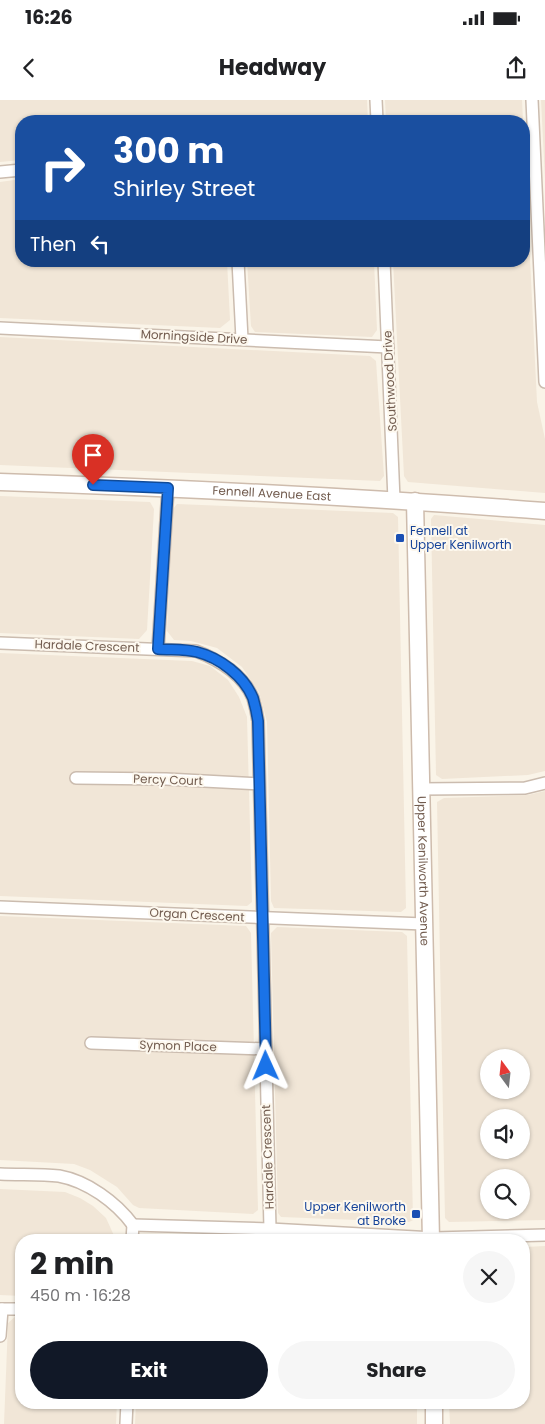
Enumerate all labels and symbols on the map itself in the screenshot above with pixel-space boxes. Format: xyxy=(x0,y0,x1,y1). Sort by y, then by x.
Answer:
street label: Morningside Drive xyxy=(140,325,248,348)
street label: Southwood Drive xyxy=(378,330,401,432)
pin xyxy=(72,434,114,485)
street label: Fennell Avenue East xyxy=(212,482,332,505)
place label: Fennell at Upper Kenilworth xyxy=(410,522,512,553)
marker: Fennell at Upper Kenilworth xyxy=(394,532,406,544)
street label: Hardale Crescent xyxy=(34,635,140,656)
street label: Percy Court xyxy=(133,770,203,789)
street label: Upper Kenilworth Avenue xyxy=(413,796,434,946)
street label: Organ Crescent xyxy=(149,904,245,925)
street label: Symon Place xyxy=(139,1036,217,1055)
position arrow xyxy=(239,1039,291,1091)
north arrow xyxy=(480,1049,530,1099)
street label: Hardale Crescent xyxy=(257,1104,278,1210)
place label: Upper Kenilworth at Broke xyxy=(304,1198,406,1229)
marker: Upper Kenilworth at Broke xyxy=(410,1208,422,1220)

